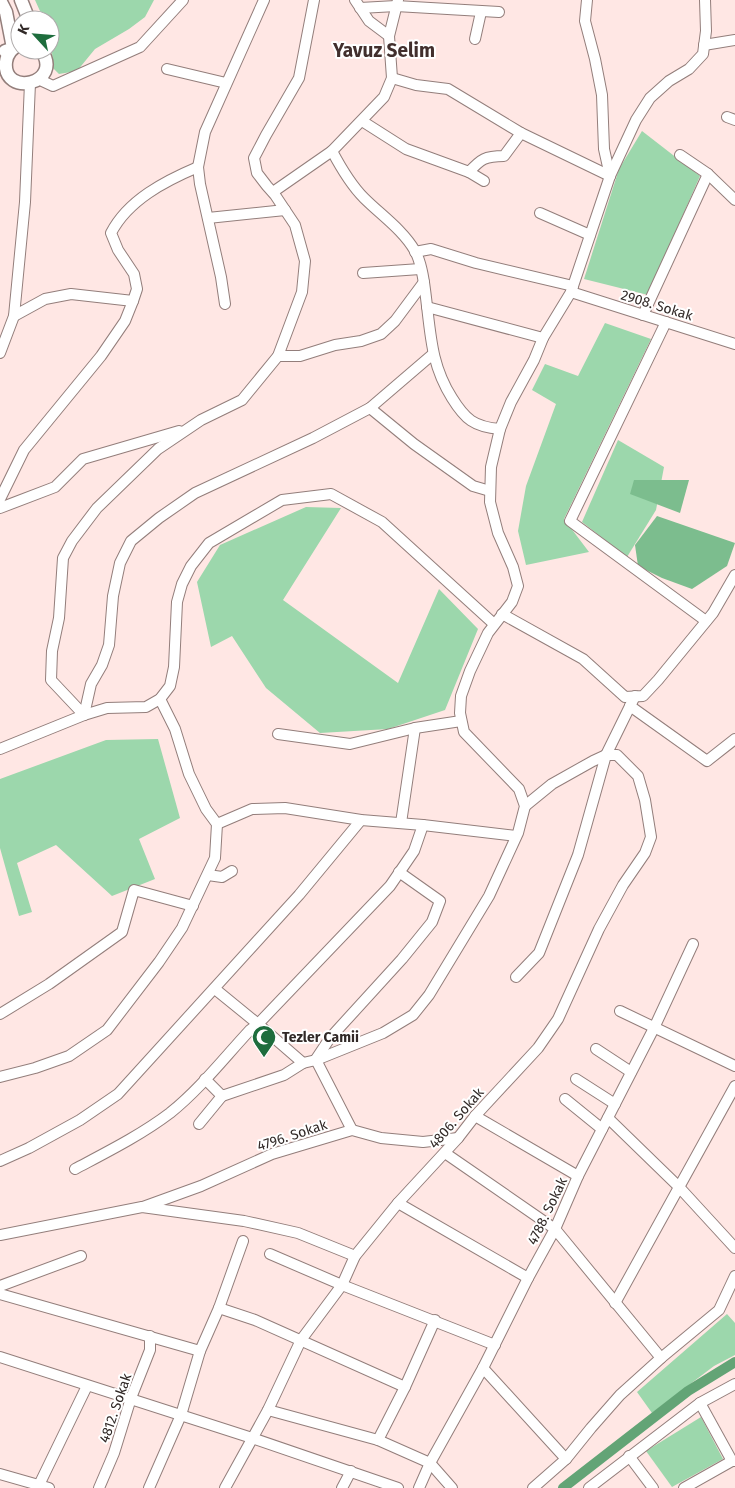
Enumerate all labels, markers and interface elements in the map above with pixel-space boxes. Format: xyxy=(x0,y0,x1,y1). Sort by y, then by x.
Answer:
north arrow xyxy=(10,10,60,60)
text: K xyxy=(14,21,34,37)
district label: Yavuz Selim xyxy=(332,39,435,62)
street label: 2908. Sokak xyxy=(619,286,696,325)
mosque icon: Tezler Camii xyxy=(251,1024,277,1058)
place label: Tezler Camii xyxy=(282,1029,359,1046)
street label: 4806. Sokak xyxy=(425,1084,488,1152)
street label: 4796. Sokak xyxy=(255,1116,330,1155)
street label: 4788. Sokak xyxy=(524,1174,571,1248)
street label: 4812. Sokak xyxy=(96,1370,136,1445)

